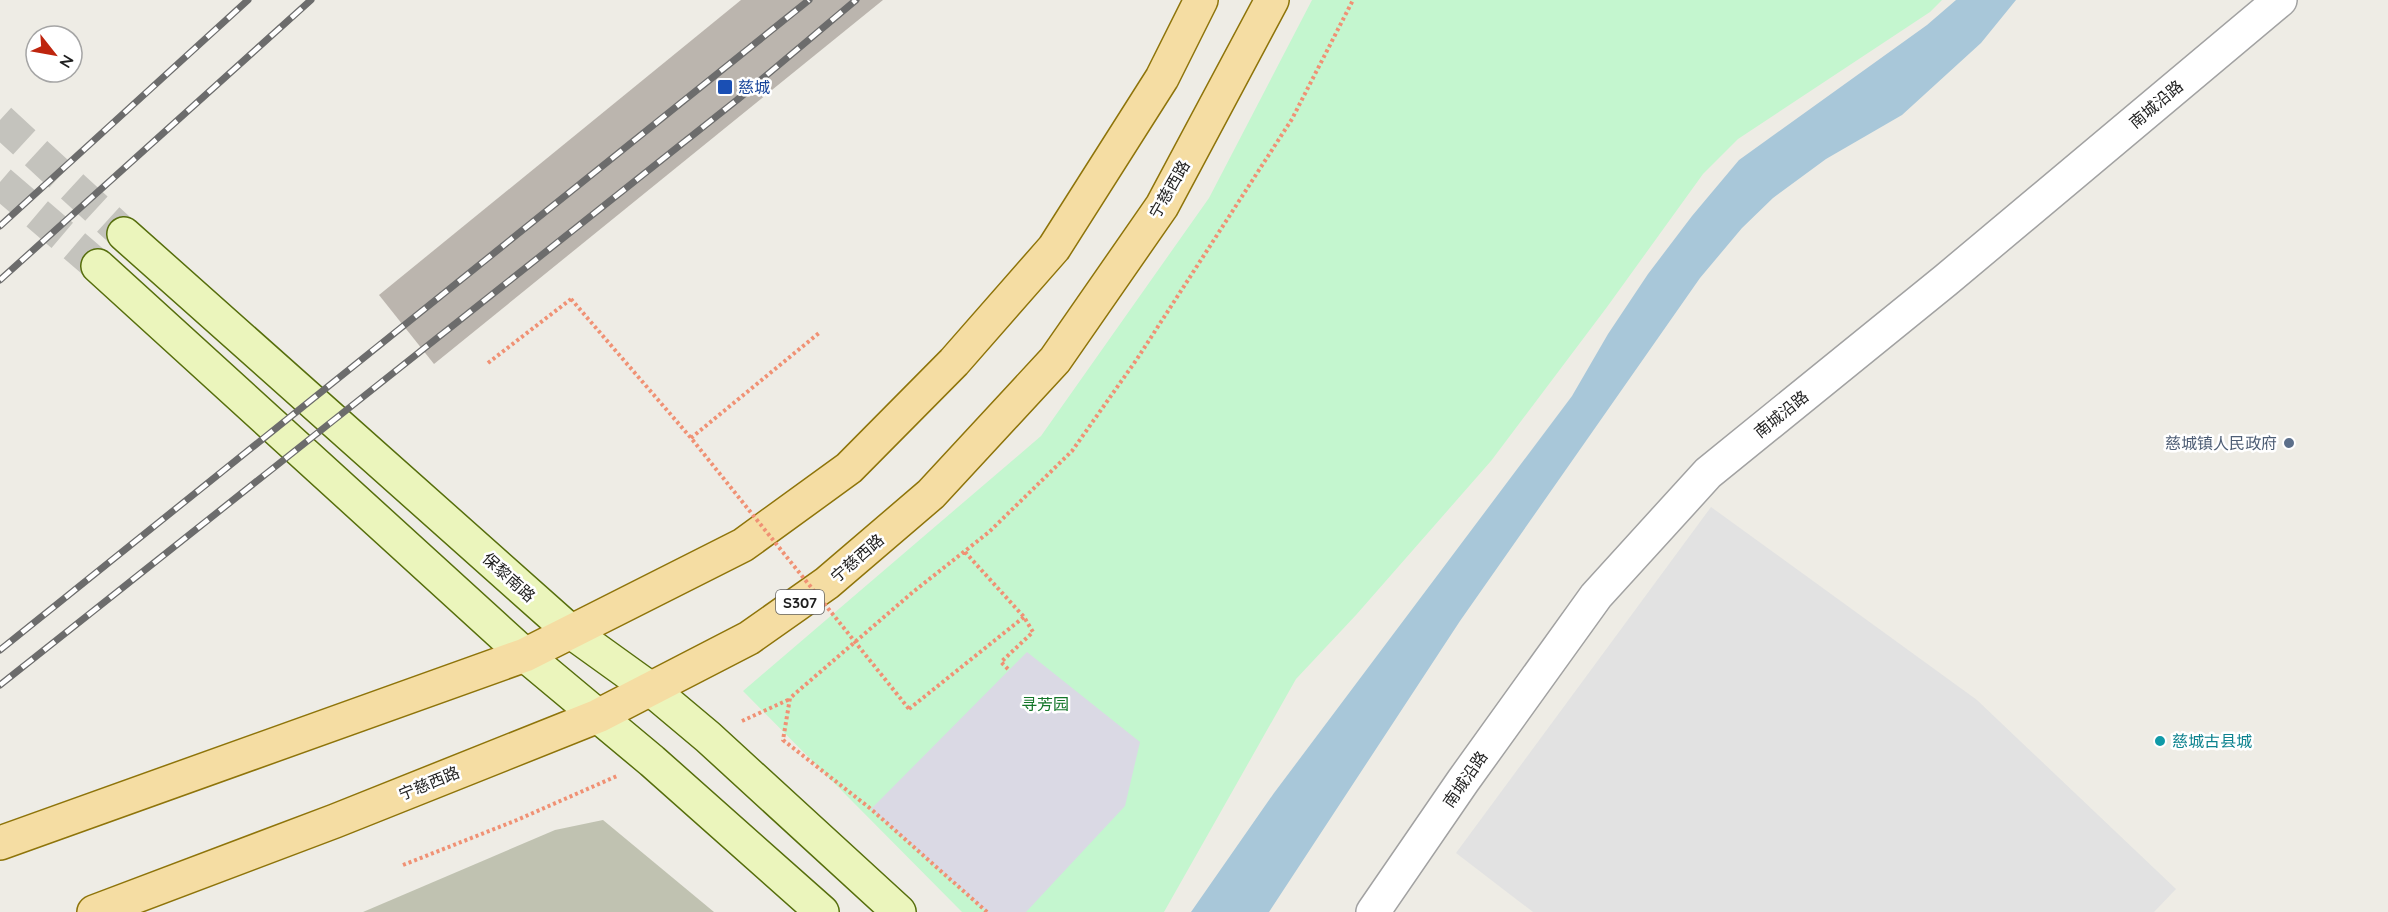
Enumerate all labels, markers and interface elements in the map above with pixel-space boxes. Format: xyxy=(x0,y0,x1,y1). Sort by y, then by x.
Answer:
north arrow xyxy=(24,24,84,84)
text: N xyxy=(55,52,78,72)
street label: 南城沿路 xyxy=(2125,76,2187,132)
place label: 慈城 xyxy=(738,77,770,97)
marker: 慈城 xyxy=(716,78,734,96)
street label: 宁慈西路 xyxy=(1144,156,1194,222)
street label: 南城沿路 xyxy=(1750,386,1812,442)
place label: 慈城镇人民政府 xyxy=(2165,433,2277,453)
marker: 慈城镇人民政府 xyxy=(2282,436,2296,450)
street label: 宁慈西路 xyxy=(826,529,888,587)
street label: 保黎南路 xyxy=(479,548,539,606)
road number: S307 xyxy=(776,590,824,614)
park label: 寻芳园 xyxy=(1021,694,1069,714)
place label: 慈城古县城 xyxy=(2172,731,2252,751)
marker: 慈城古县城 xyxy=(2153,734,2167,748)
street label: 南城沿路 xyxy=(1438,747,1492,811)
street label: 宁慈西路 xyxy=(396,762,462,804)

